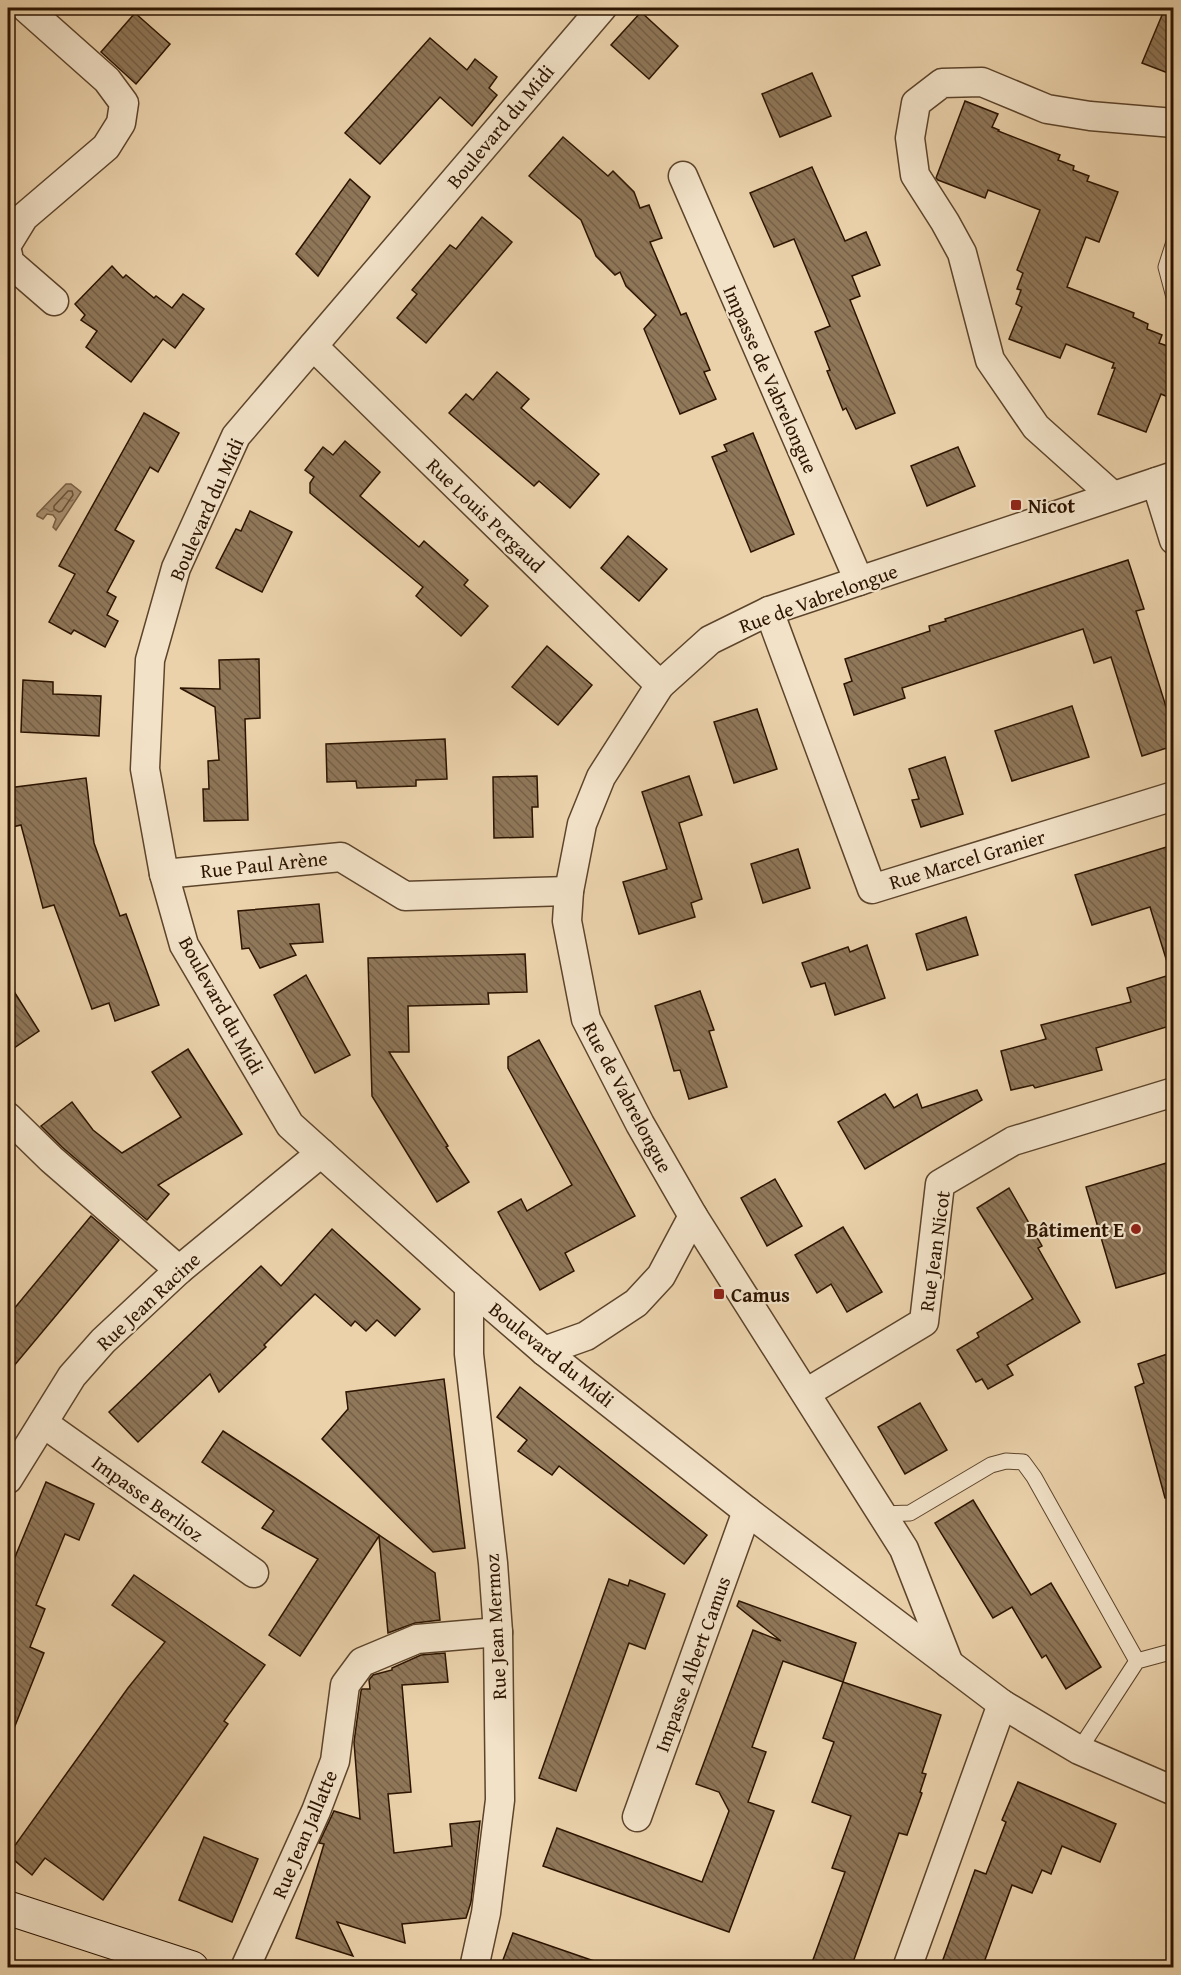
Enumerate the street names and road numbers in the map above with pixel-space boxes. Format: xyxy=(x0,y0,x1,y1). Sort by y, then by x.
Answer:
street label: Boulevard du Midi xyxy=(439,58,561,194)
street label: Impasse de Vabrelongue xyxy=(716,280,826,478)
street label: Boulevard du Midi xyxy=(161,433,251,585)
street label: Rue Louis Pergaud xyxy=(420,451,552,579)
street label: Rue de Vabrelongue xyxy=(735,556,901,640)
street label: Rue Marcel Granier xyxy=(885,821,1049,897)
street label: Rue Paul Arène xyxy=(199,843,329,885)
street label: Boulevard du Midi xyxy=(172,931,272,1080)
street label: Rue de Vabrelongue xyxy=(576,1017,680,1177)
street label: Rue Jean Nicot xyxy=(911,1189,957,1313)
street label: Rue Jean Racine xyxy=(89,1245,207,1357)
street label: Boulevard du Midi xyxy=(483,1294,621,1414)
street label: Impasse Berlioz xyxy=(86,1448,210,1549)
street label: Rue Jean Mermoz xyxy=(477,1553,513,1701)
street label: Impasse Albert Camus xyxy=(647,1572,737,1756)
street label: Rue Jean Jallatte xyxy=(264,1765,344,1903)

